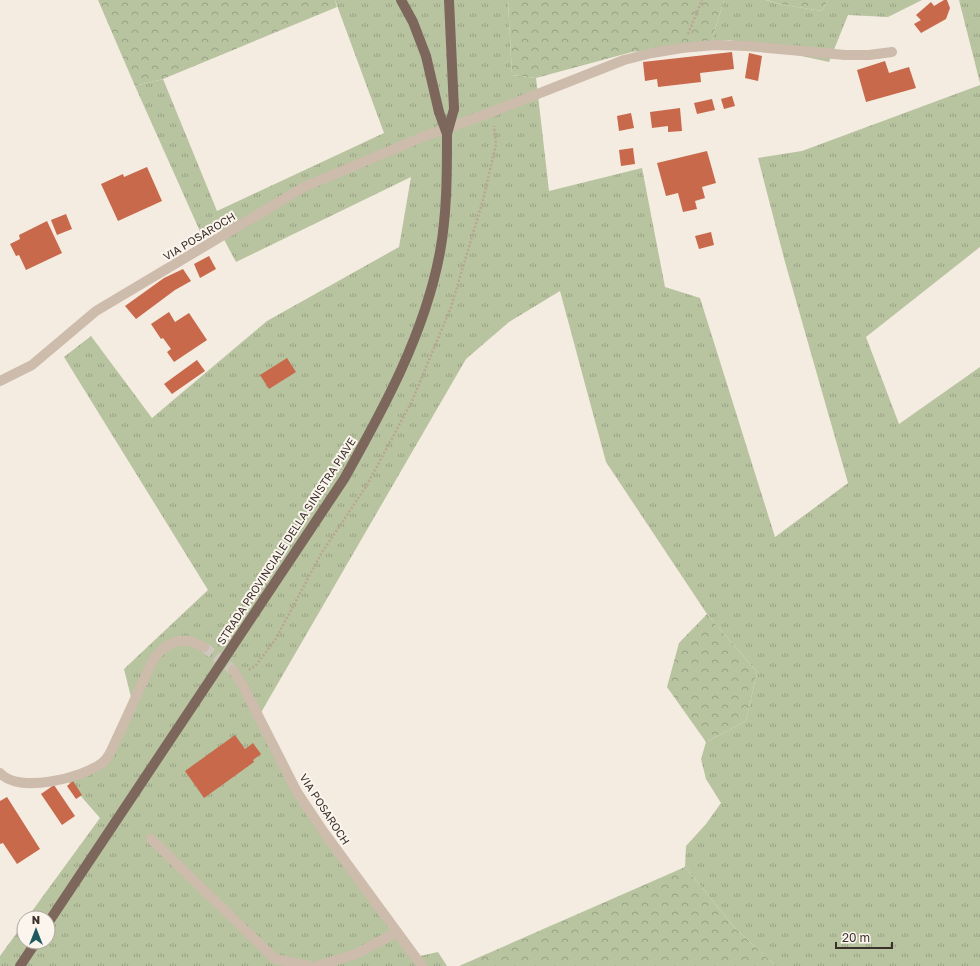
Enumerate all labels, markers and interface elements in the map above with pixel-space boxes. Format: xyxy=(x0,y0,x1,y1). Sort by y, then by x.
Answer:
street label: VIA POSAROCH xyxy=(160,209,238,263)
street label: STRADA PROVINCIALE DELLA SINISTRA PIAVE xyxy=(214,435,358,647)
street label: VIA POSAROCH xyxy=(297,771,353,847)
north arrow xyxy=(16,910,56,950)
text: N xyxy=(32,913,40,926)
scale bar xyxy=(836,924,892,950)
text: 20 m xyxy=(842,930,870,945)

